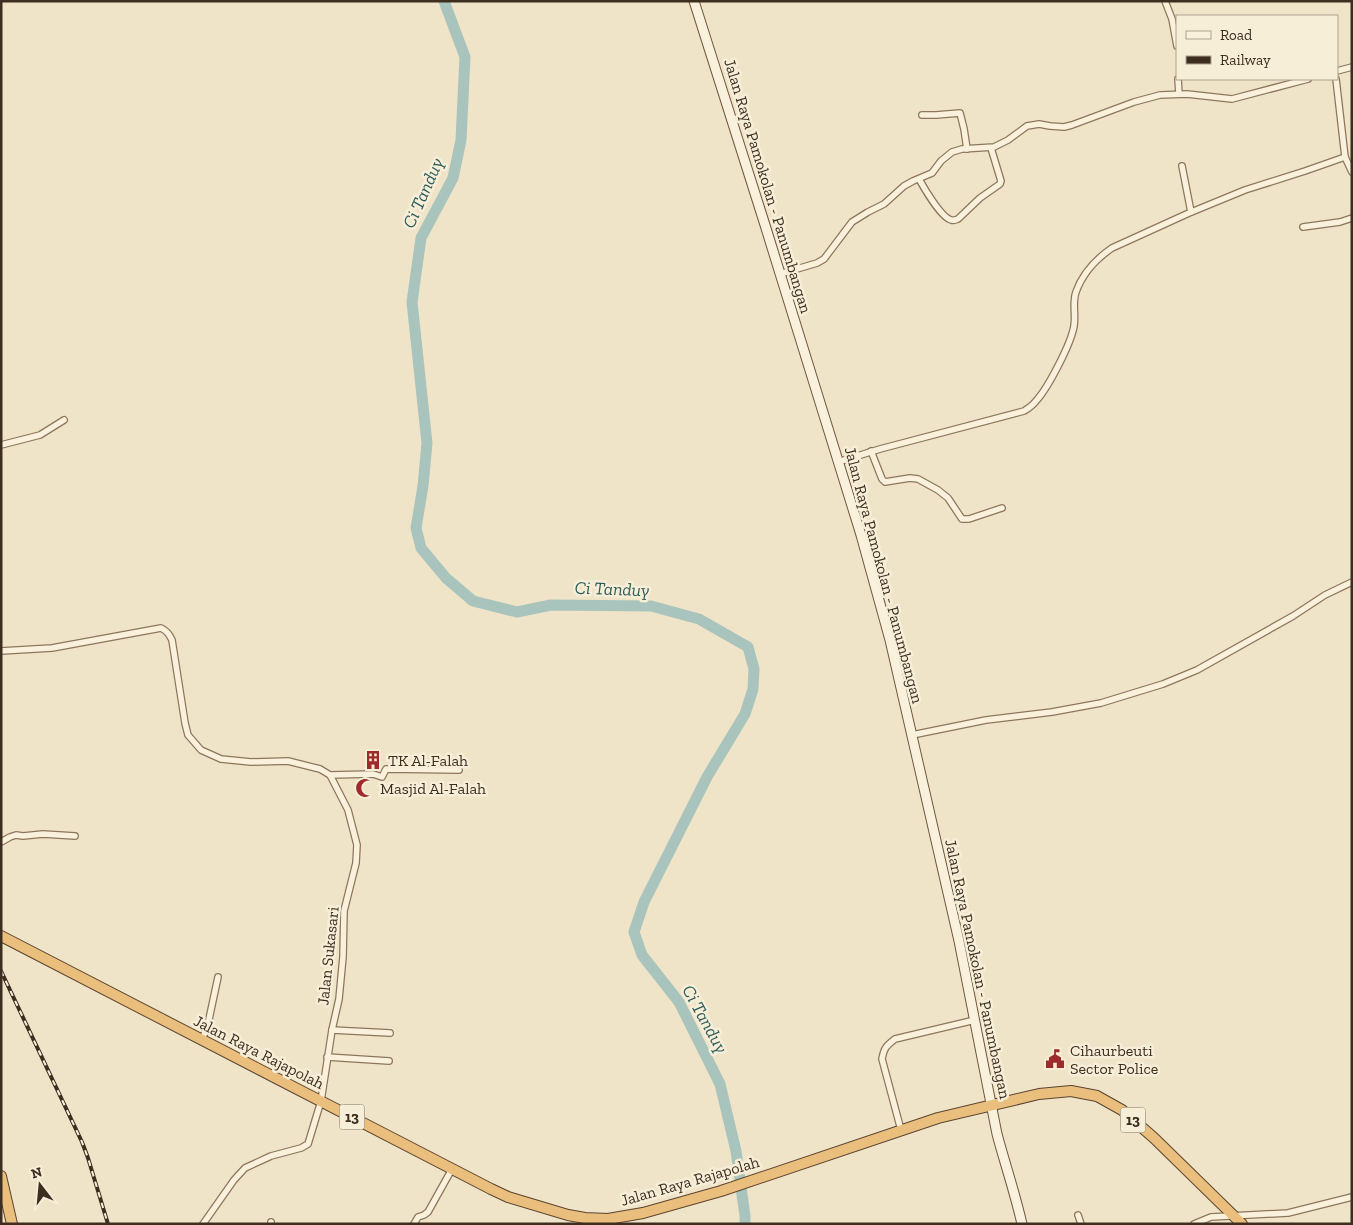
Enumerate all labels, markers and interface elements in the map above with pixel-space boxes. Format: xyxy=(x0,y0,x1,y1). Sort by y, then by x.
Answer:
legend xyxy=(1176,15,1338,80)
text: Road xyxy=(1220,26,1253,44)
text: Railway xyxy=(1220,51,1271,69)
street label: Jalan Raya Pamokolan - Panumbangan xyxy=(720,56,816,316)
water label: Ci Tanduy xyxy=(398,154,448,232)
street label: Jalan Raya Pamokolan - Panumbangan xyxy=(841,444,928,706)
water label: Ci Tanduy xyxy=(574,577,650,601)
building icon: TK Al-Falah xyxy=(362,749,384,771)
place label: TK Al-Falah xyxy=(388,751,468,770)
mosque icon: Masjid Al-Falah xyxy=(354,777,376,799)
place label: Masjid Al-Falah xyxy=(380,779,486,798)
street label: Jalan Raya Pamokolan - Panumbangan xyxy=(941,837,1015,1101)
street label: Jalan Sukasari xyxy=(313,905,343,1006)
water label: Ci Tanduy xyxy=(677,981,733,1057)
street label: Jalan Raya Rajapolah xyxy=(191,1011,327,1093)
place label: Cihaurbeuti Sector Police xyxy=(1070,1041,1158,1078)
public building icon: Cihaurbeuti Sector Police xyxy=(1044,1048,1066,1070)
road number: 13 xyxy=(340,1104,364,1130)
road number: 13 xyxy=(1120,1108,1146,1132)
street label: Jalan Raya Rajapolah xyxy=(618,1152,762,1210)
north arrow xyxy=(15,1160,65,1210)
text: N xyxy=(29,1163,44,1183)

